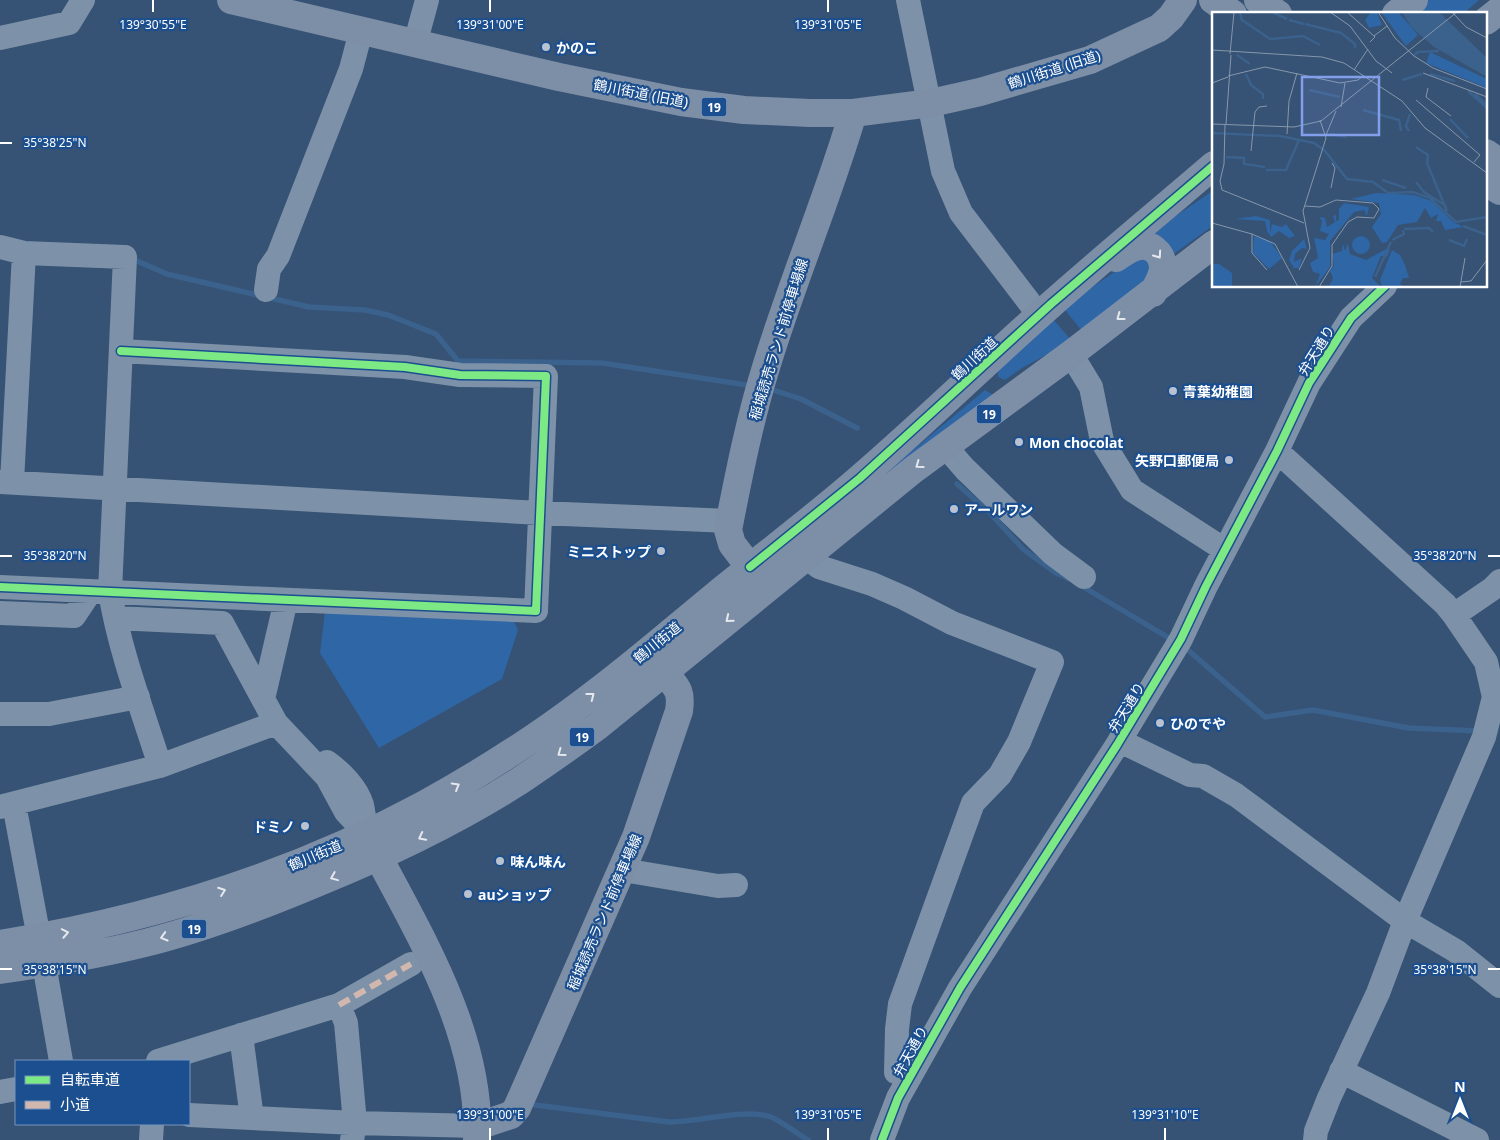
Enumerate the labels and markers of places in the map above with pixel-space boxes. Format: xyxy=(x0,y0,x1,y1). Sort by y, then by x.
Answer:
place label: かのこ xyxy=(556,38,598,57)
marker: かのこ xyxy=(540,41,552,53)
place label: 青葉幼稚園 xyxy=(1183,382,1253,401)
marker: 青葉幼稚園 xyxy=(1167,385,1179,397)
place label: Mon chocolat xyxy=(1029,433,1123,452)
marker: Mon chocolat xyxy=(1013,436,1025,448)
place label: 矢野口郵便局 xyxy=(1135,451,1219,470)
marker: 矢野口郵便局 xyxy=(1223,454,1235,466)
place label: アールワン xyxy=(964,500,1033,519)
marker: アールワン xyxy=(948,503,960,515)
place label: ミニストップ xyxy=(567,542,651,561)
marker: ミニストップ xyxy=(655,545,667,557)
place label: ひのでや xyxy=(1170,714,1226,733)
marker: ひのでや xyxy=(1154,717,1166,729)
place label: ドミノ xyxy=(253,817,295,836)
marker: ドミノ xyxy=(299,820,311,832)
place label: 味ん味ん xyxy=(510,852,566,871)
marker: 味ん味ん xyxy=(494,855,506,867)
place label: auショップ xyxy=(478,885,552,904)
marker: auショップ xyxy=(462,888,474,900)

